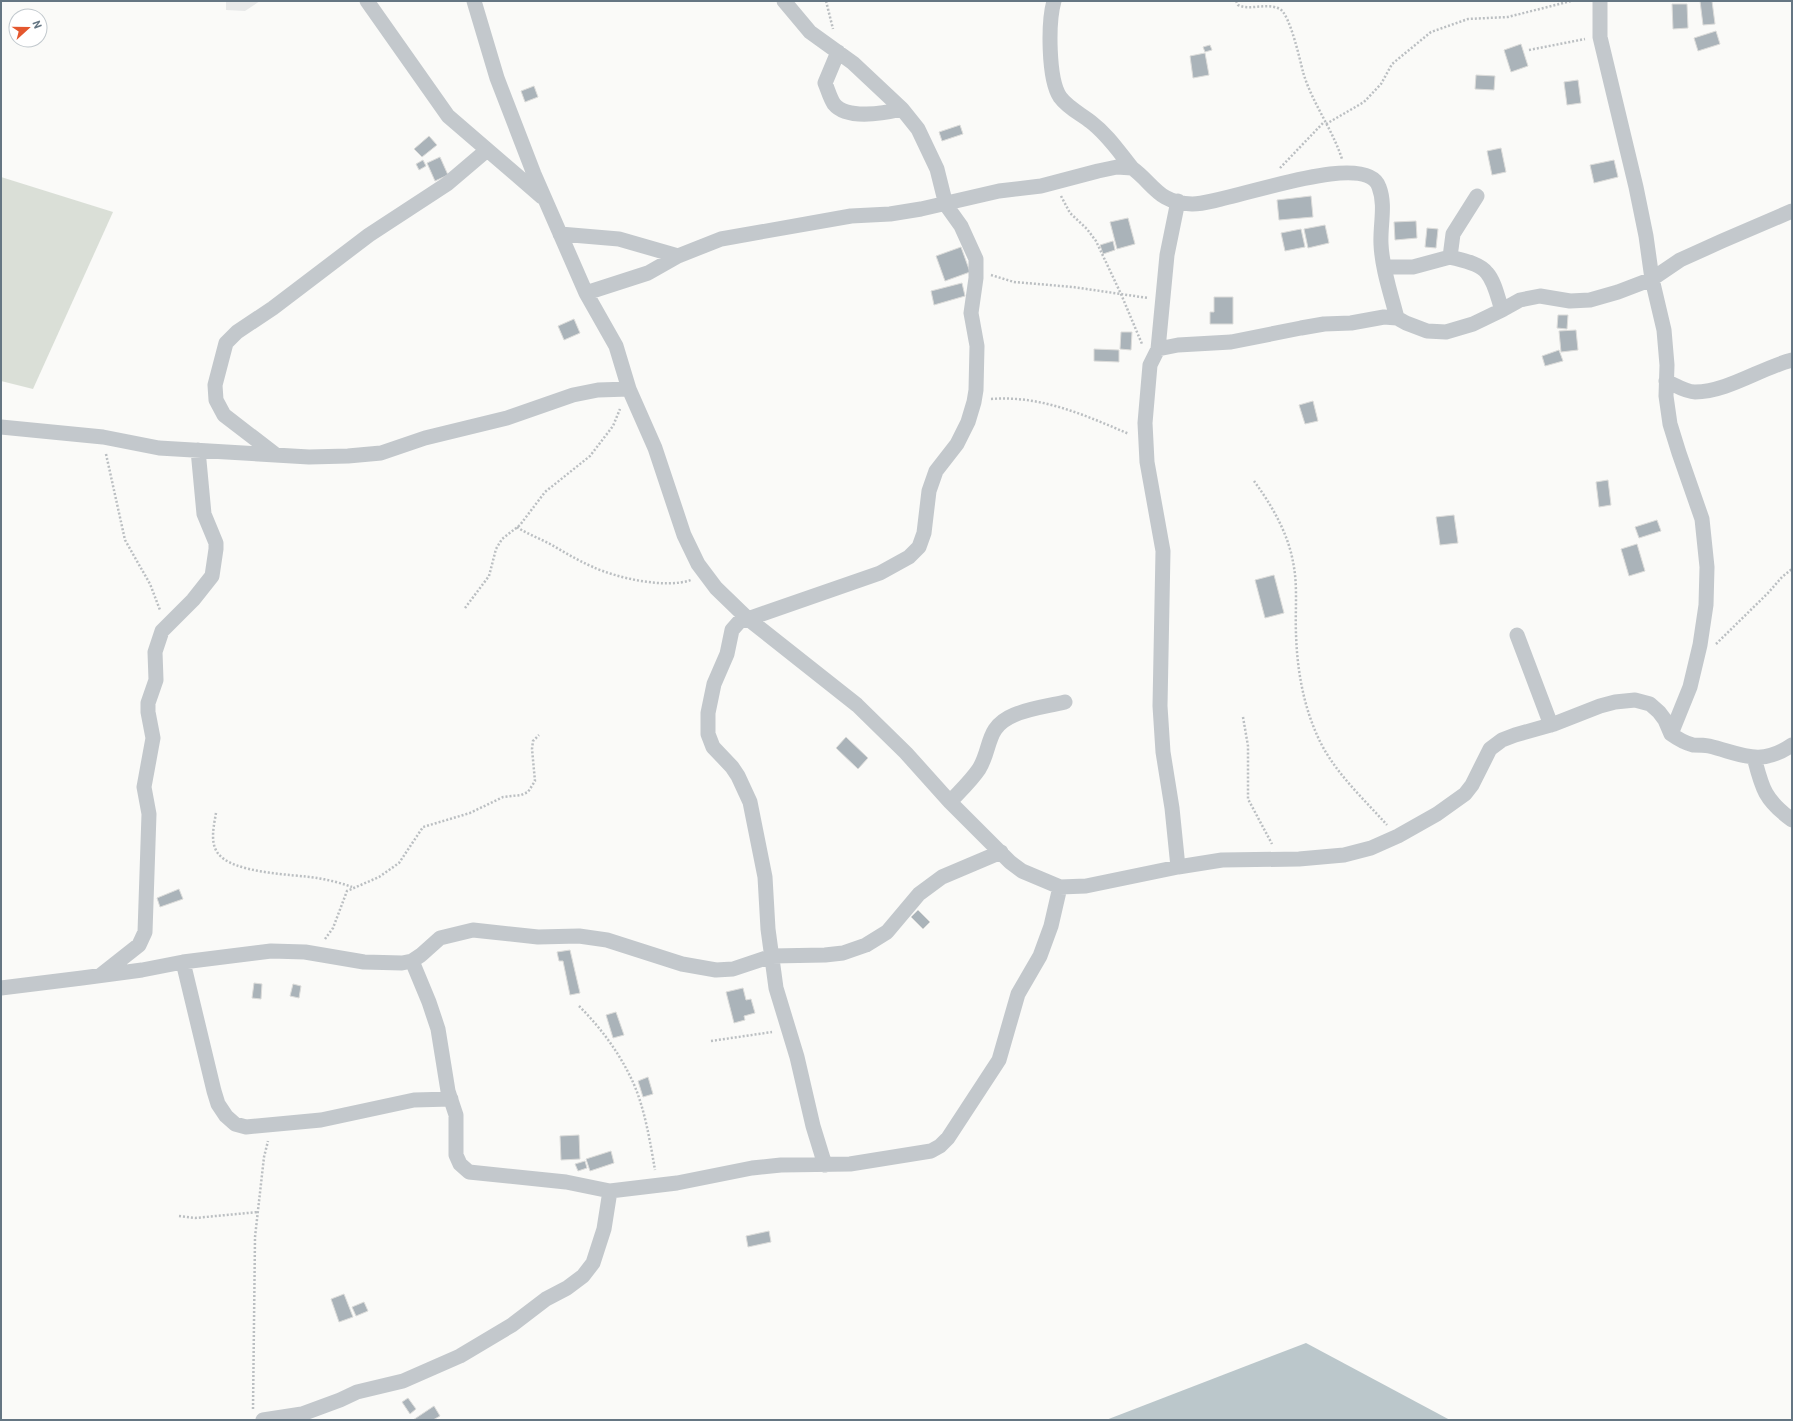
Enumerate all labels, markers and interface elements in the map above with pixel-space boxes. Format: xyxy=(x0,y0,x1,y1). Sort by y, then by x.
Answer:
north arrow xyxy=(8,8,48,48)
text: N xyxy=(30,18,45,30)

